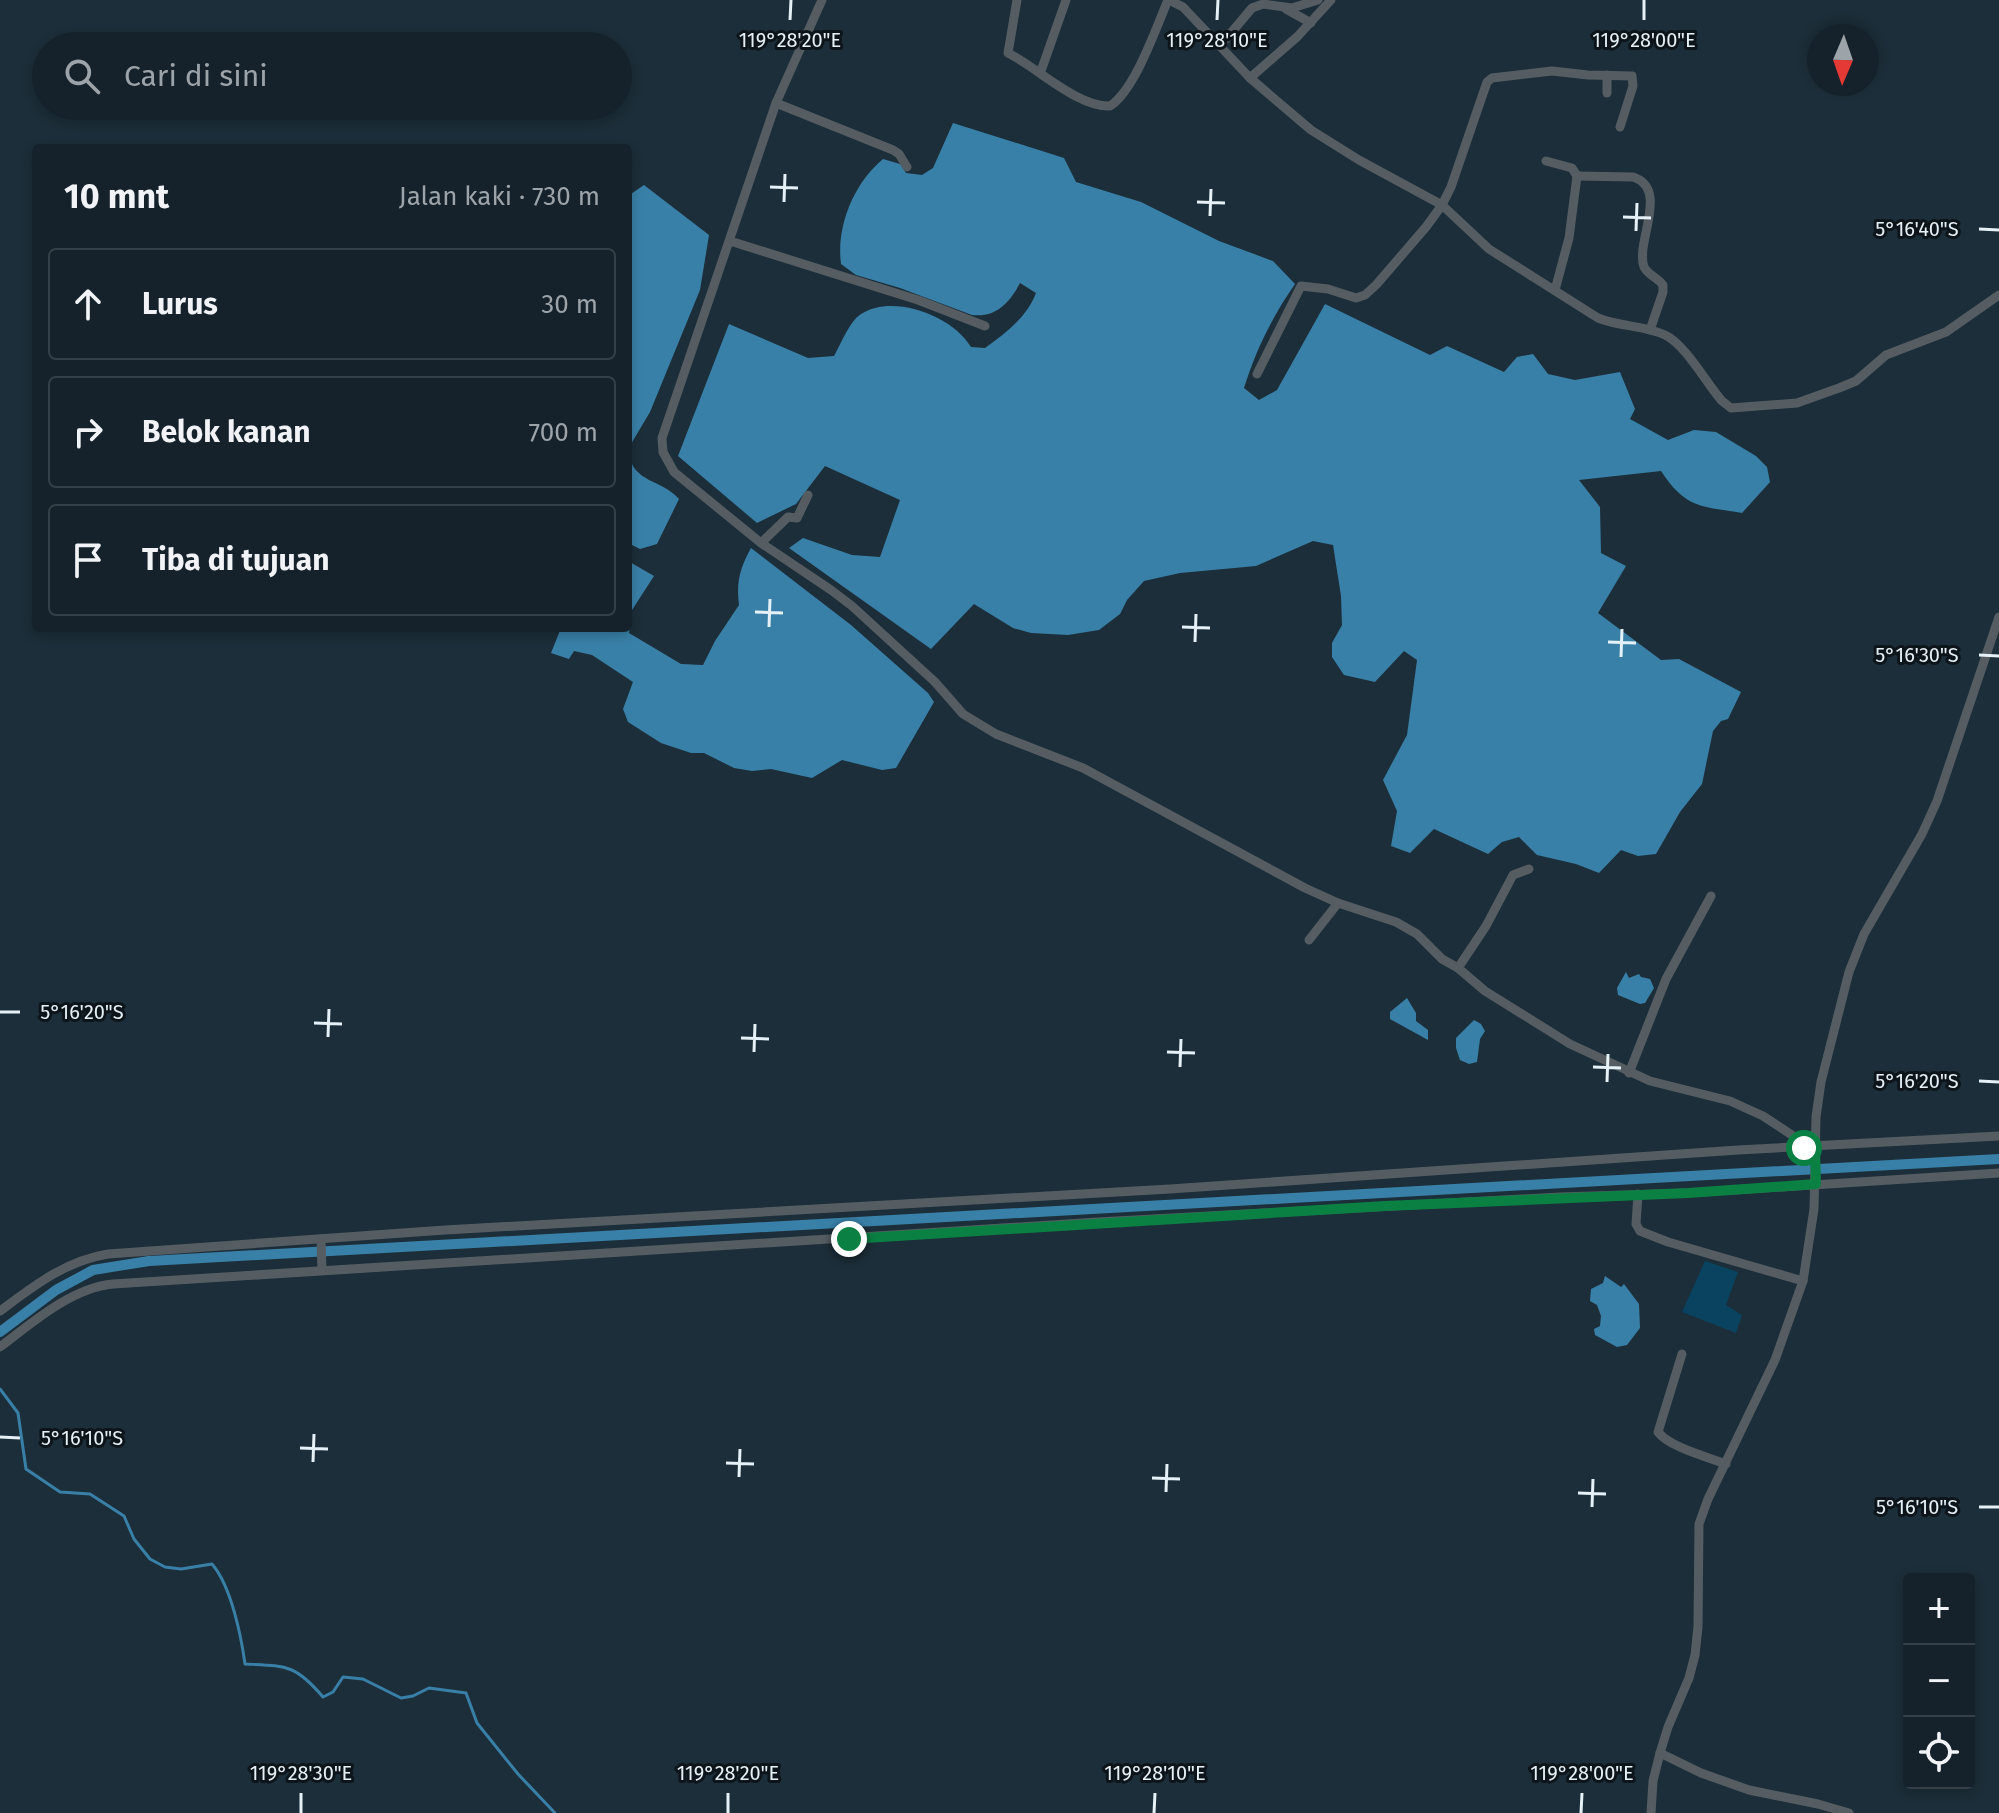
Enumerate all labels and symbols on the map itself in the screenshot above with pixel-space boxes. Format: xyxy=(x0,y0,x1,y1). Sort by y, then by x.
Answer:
north arrow xyxy=(1807,24,1879,96)
text: 119°28'20"E xyxy=(739,28,841,52)
text: 119°28'10"E xyxy=(1166,28,1268,52)
text: 119°28'00"E xyxy=(1592,28,1696,52)
text: 5°16'40"S xyxy=(1875,217,1959,241)
text: 5°16'30"S xyxy=(1875,643,1959,667)
text: 5°16'20"S xyxy=(40,1000,124,1024)
text: 5°16'20"S xyxy=(1875,1069,1959,1093)
route start xyxy=(1786,1130,1822,1166)
route end xyxy=(831,1221,867,1257)
text: 5°16'10"S xyxy=(41,1426,123,1450)
text: 5°16'10"S xyxy=(1876,1495,1958,1519)
text: 119°28'30"E xyxy=(250,1761,352,1785)
text: 119°28'20"E xyxy=(677,1761,779,1785)
text: 119°28'10"E xyxy=(1104,1761,1206,1785)
text: 119°28'00"E xyxy=(1530,1761,1634,1785)

